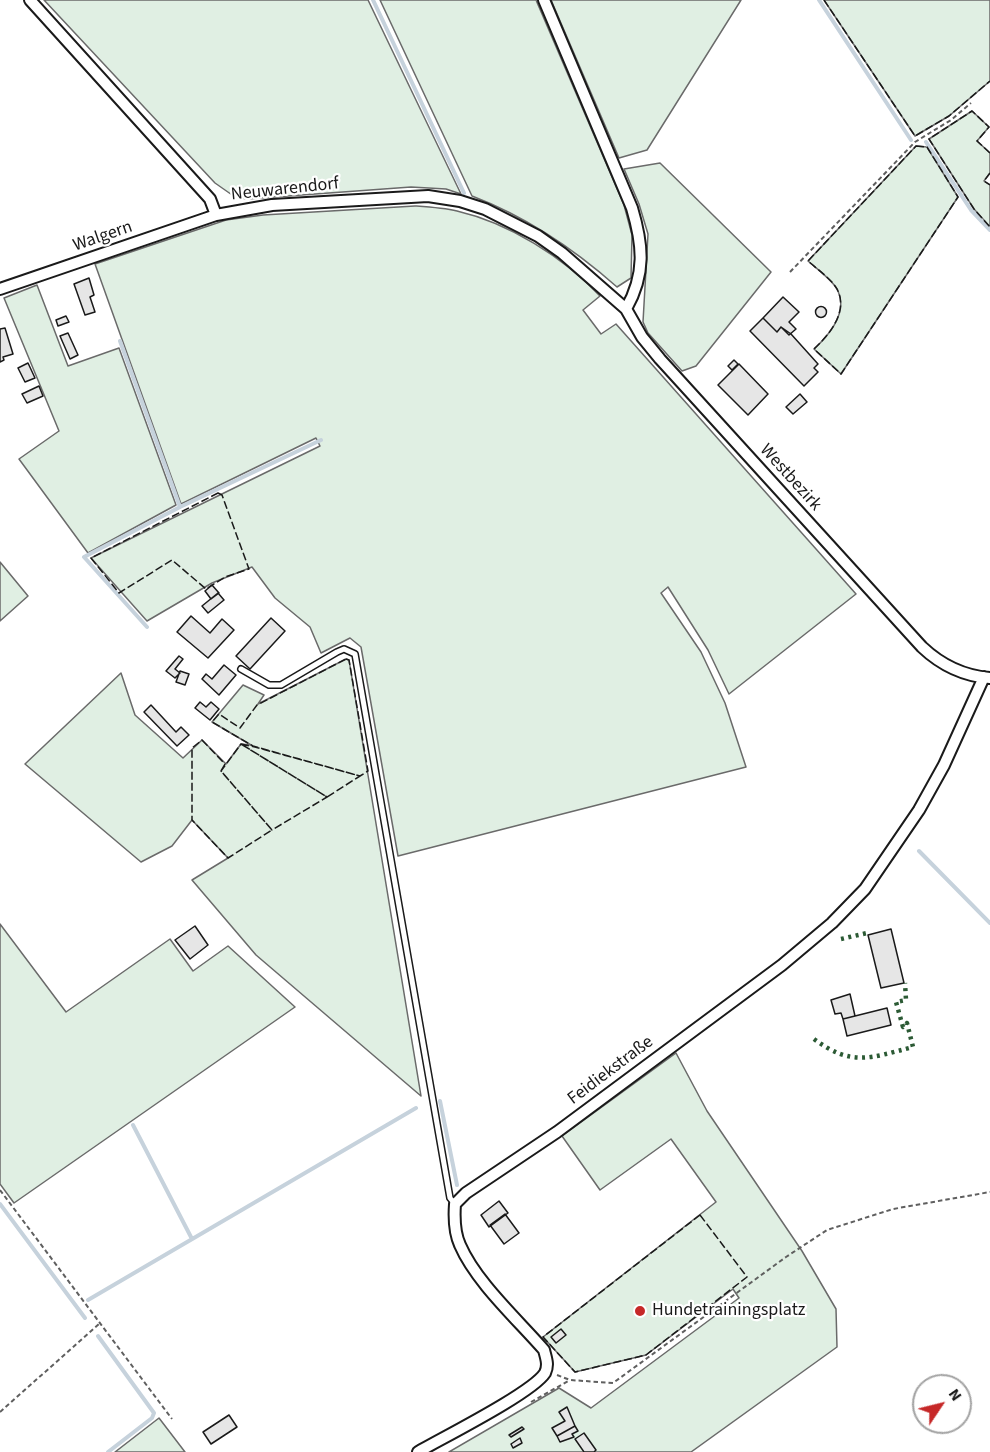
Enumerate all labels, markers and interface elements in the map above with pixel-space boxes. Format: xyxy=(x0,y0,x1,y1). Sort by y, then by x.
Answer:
street label: Neuwarendorf xyxy=(230,174,340,206)
street label: Walgern xyxy=(70,217,136,257)
street label: Westbezirk xyxy=(754,440,826,516)
street label: Feidiekstraße xyxy=(564,1032,658,1110)
place label: Hundetrainingsplatz xyxy=(652,1300,805,1322)
marker: Hundetrainingsplatz xyxy=(633,1304,647,1318)
north arrow xyxy=(912,1374,972,1434)
text: N xyxy=(943,1384,967,1405)

